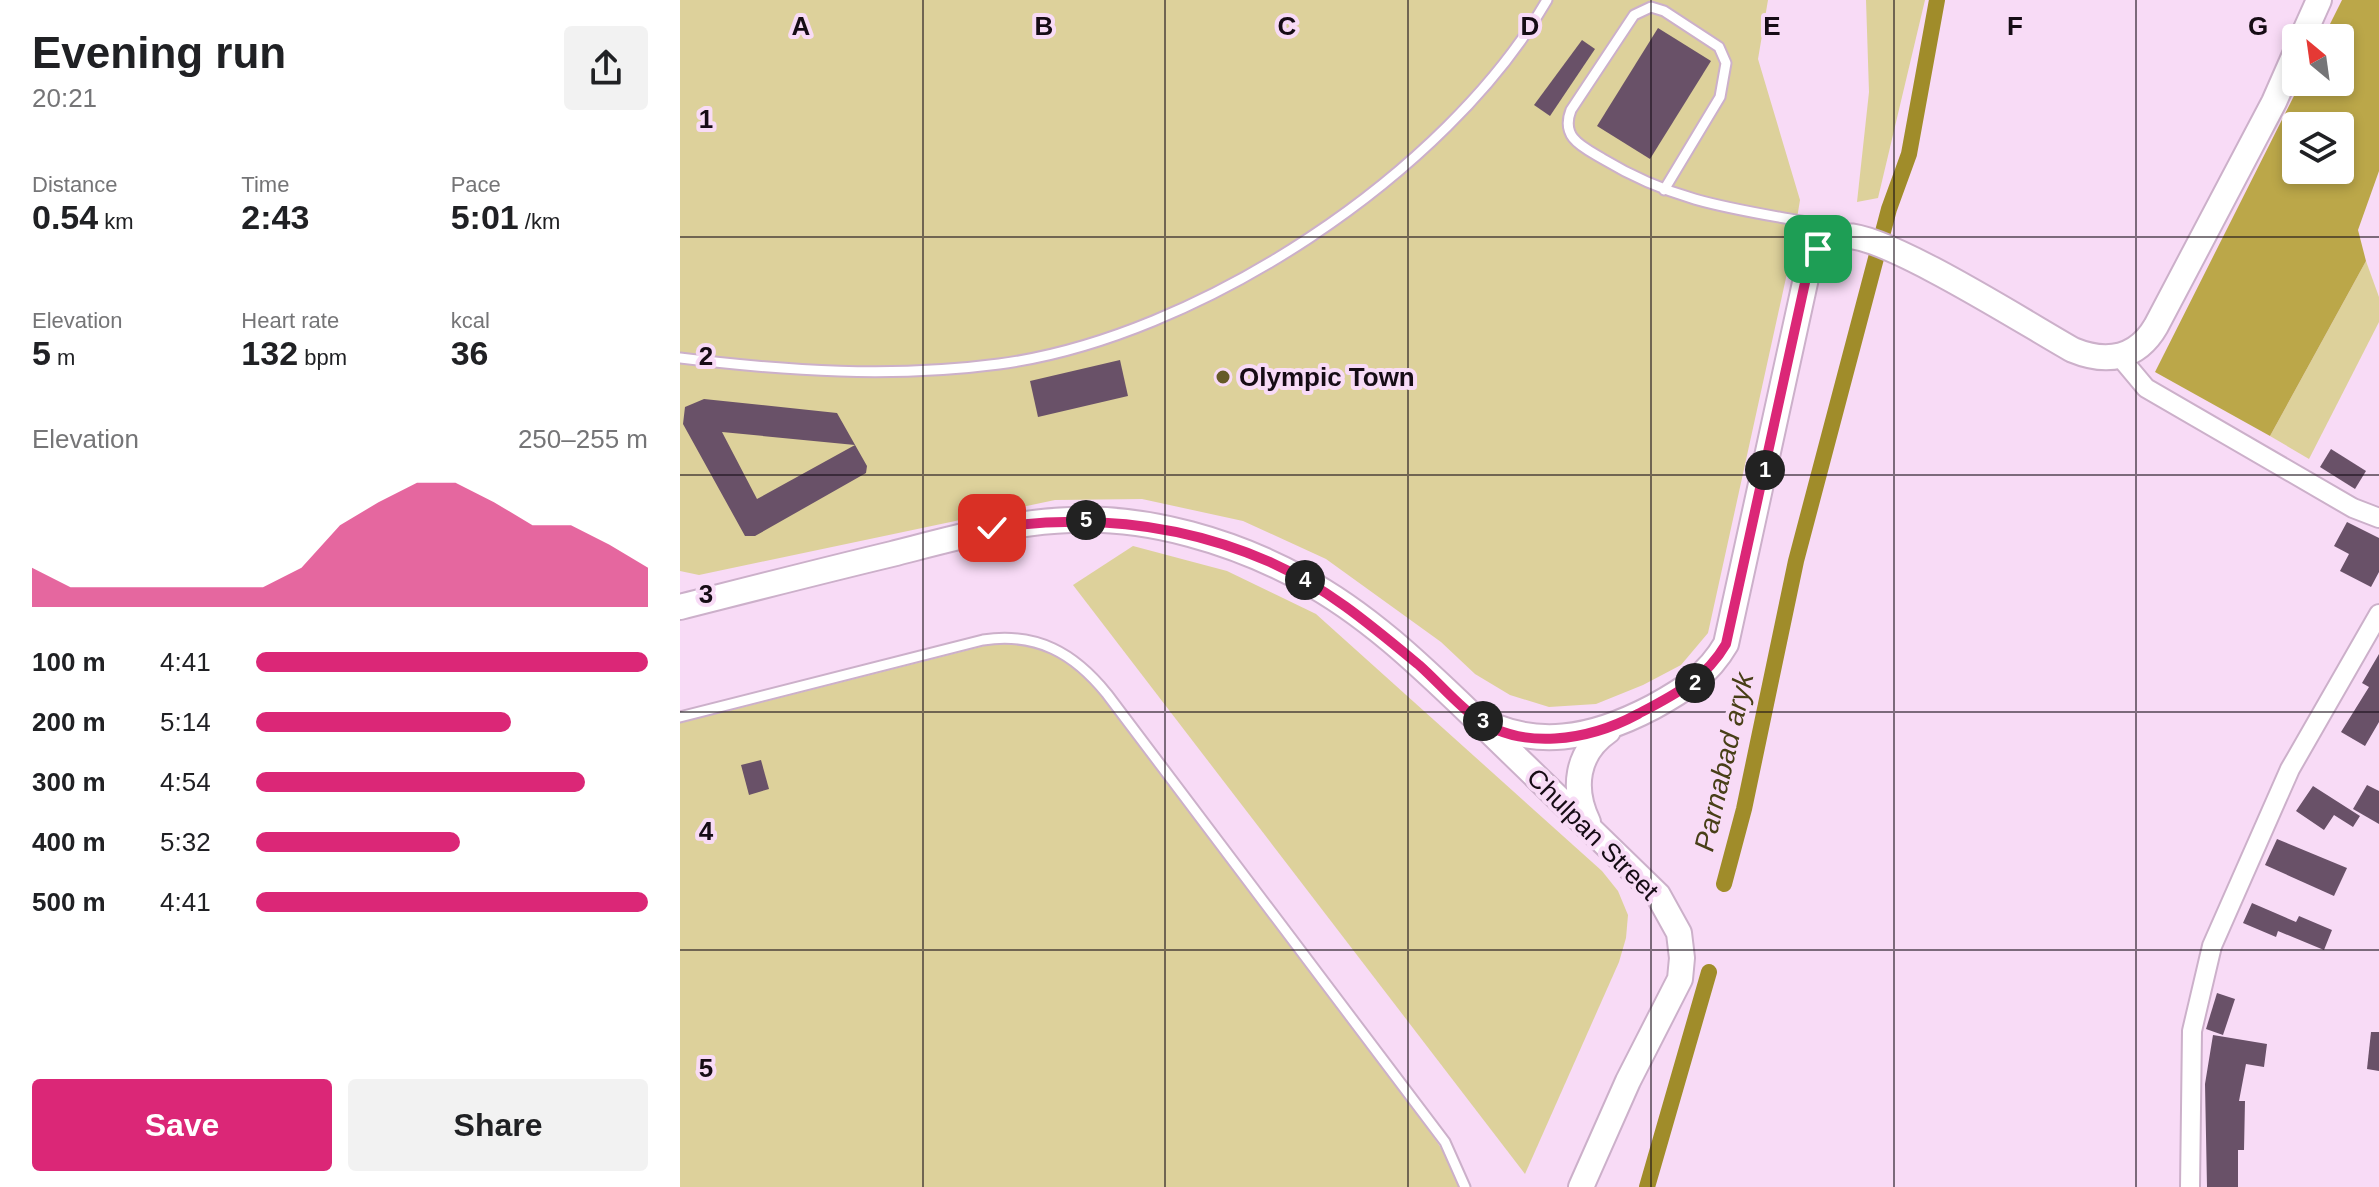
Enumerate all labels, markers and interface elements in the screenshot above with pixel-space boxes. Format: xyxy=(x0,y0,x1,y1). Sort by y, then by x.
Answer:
text: A xyxy=(792,11,811,41)
text: B xyxy=(1035,11,1053,41)
text: C xyxy=(1278,11,1297,41)
text: D xyxy=(1521,11,1539,41)
text: E xyxy=(1763,11,1781,41)
text: F xyxy=(2007,11,2023,41)
text: G xyxy=(2248,11,2268,41)
north arrow xyxy=(2282,24,2354,96)
map controls xyxy=(2282,24,2354,184)
button: share xyxy=(564,26,648,110)
text: Evening run xyxy=(32,28,286,77)
text: 20:21 xyxy=(32,83,97,113)
text: 1 xyxy=(699,104,713,134)
button: layers xyxy=(2282,112,2354,184)
text: Distance xyxy=(32,172,118,197)
text: Time xyxy=(241,172,289,197)
text: Pace xyxy=(451,172,501,197)
text: 0.54 xyxy=(32,198,98,236)
text: 2:43 xyxy=(241,198,309,236)
text: 5:01 xyxy=(451,198,519,236)
text: km xyxy=(98,209,134,234)
text: /km xyxy=(519,209,560,234)
pin xyxy=(1784,215,1852,283)
icon: arrive xyxy=(1796,227,1840,271)
text: Elevation xyxy=(32,308,123,333)
text: Heart rate xyxy=(241,308,339,333)
text: kcal xyxy=(451,308,490,333)
text: 5 xyxy=(32,334,51,372)
text: 132 xyxy=(241,334,298,372)
text: 36 xyxy=(451,334,488,372)
text: 2 xyxy=(699,341,713,371)
text: m xyxy=(51,345,75,370)
text: bpm xyxy=(298,345,347,370)
place label: Olympic Town xyxy=(1239,362,1415,392)
marker: Olympic Town xyxy=(1214,368,1232,386)
text: Elevation xyxy=(32,424,139,454)
text: 250–255 m xyxy=(518,424,648,454)
pin: 1 xyxy=(1745,450,1785,490)
text: 1 xyxy=(1759,457,1771,482)
pin xyxy=(958,494,1026,562)
pin: 5 xyxy=(1066,500,1106,540)
icon: check xyxy=(970,506,1014,550)
text: 5 xyxy=(1080,507,1092,532)
pin: 4 xyxy=(1285,560,1325,600)
text: 4 xyxy=(1299,567,1311,592)
text: 3 xyxy=(699,579,713,609)
text: 100 m xyxy=(32,647,106,677)
text: 4:41 xyxy=(160,647,211,677)
pin: 2 xyxy=(1675,663,1715,703)
water label: Parnabad aryk xyxy=(1688,668,1760,854)
text: 2 xyxy=(1689,670,1701,695)
pin: 3 xyxy=(1463,701,1503,741)
text: 200 m xyxy=(32,707,106,737)
text: 5:14 xyxy=(160,707,211,737)
text: 3 xyxy=(1477,708,1489,733)
street label: Chulpan Street xyxy=(1521,762,1665,906)
text: 300 m xyxy=(32,767,106,797)
text: 4:54 xyxy=(160,767,211,797)
text: 4 xyxy=(699,816,714,846)
text: 400 m xyxy=(32,827,106,857)
text: 5:32 xyxy=(160,827,211,857)
text: 500 m xyxy=(32,887,106,917)
text: 4:41 xyxy=(160,887,211,917)
text: 5 xyxy=(699,1053,713,1083)
button: Save xyxy=(32,1079,332,1171)
button: Share xyxy=(348,1079,648,1171)

